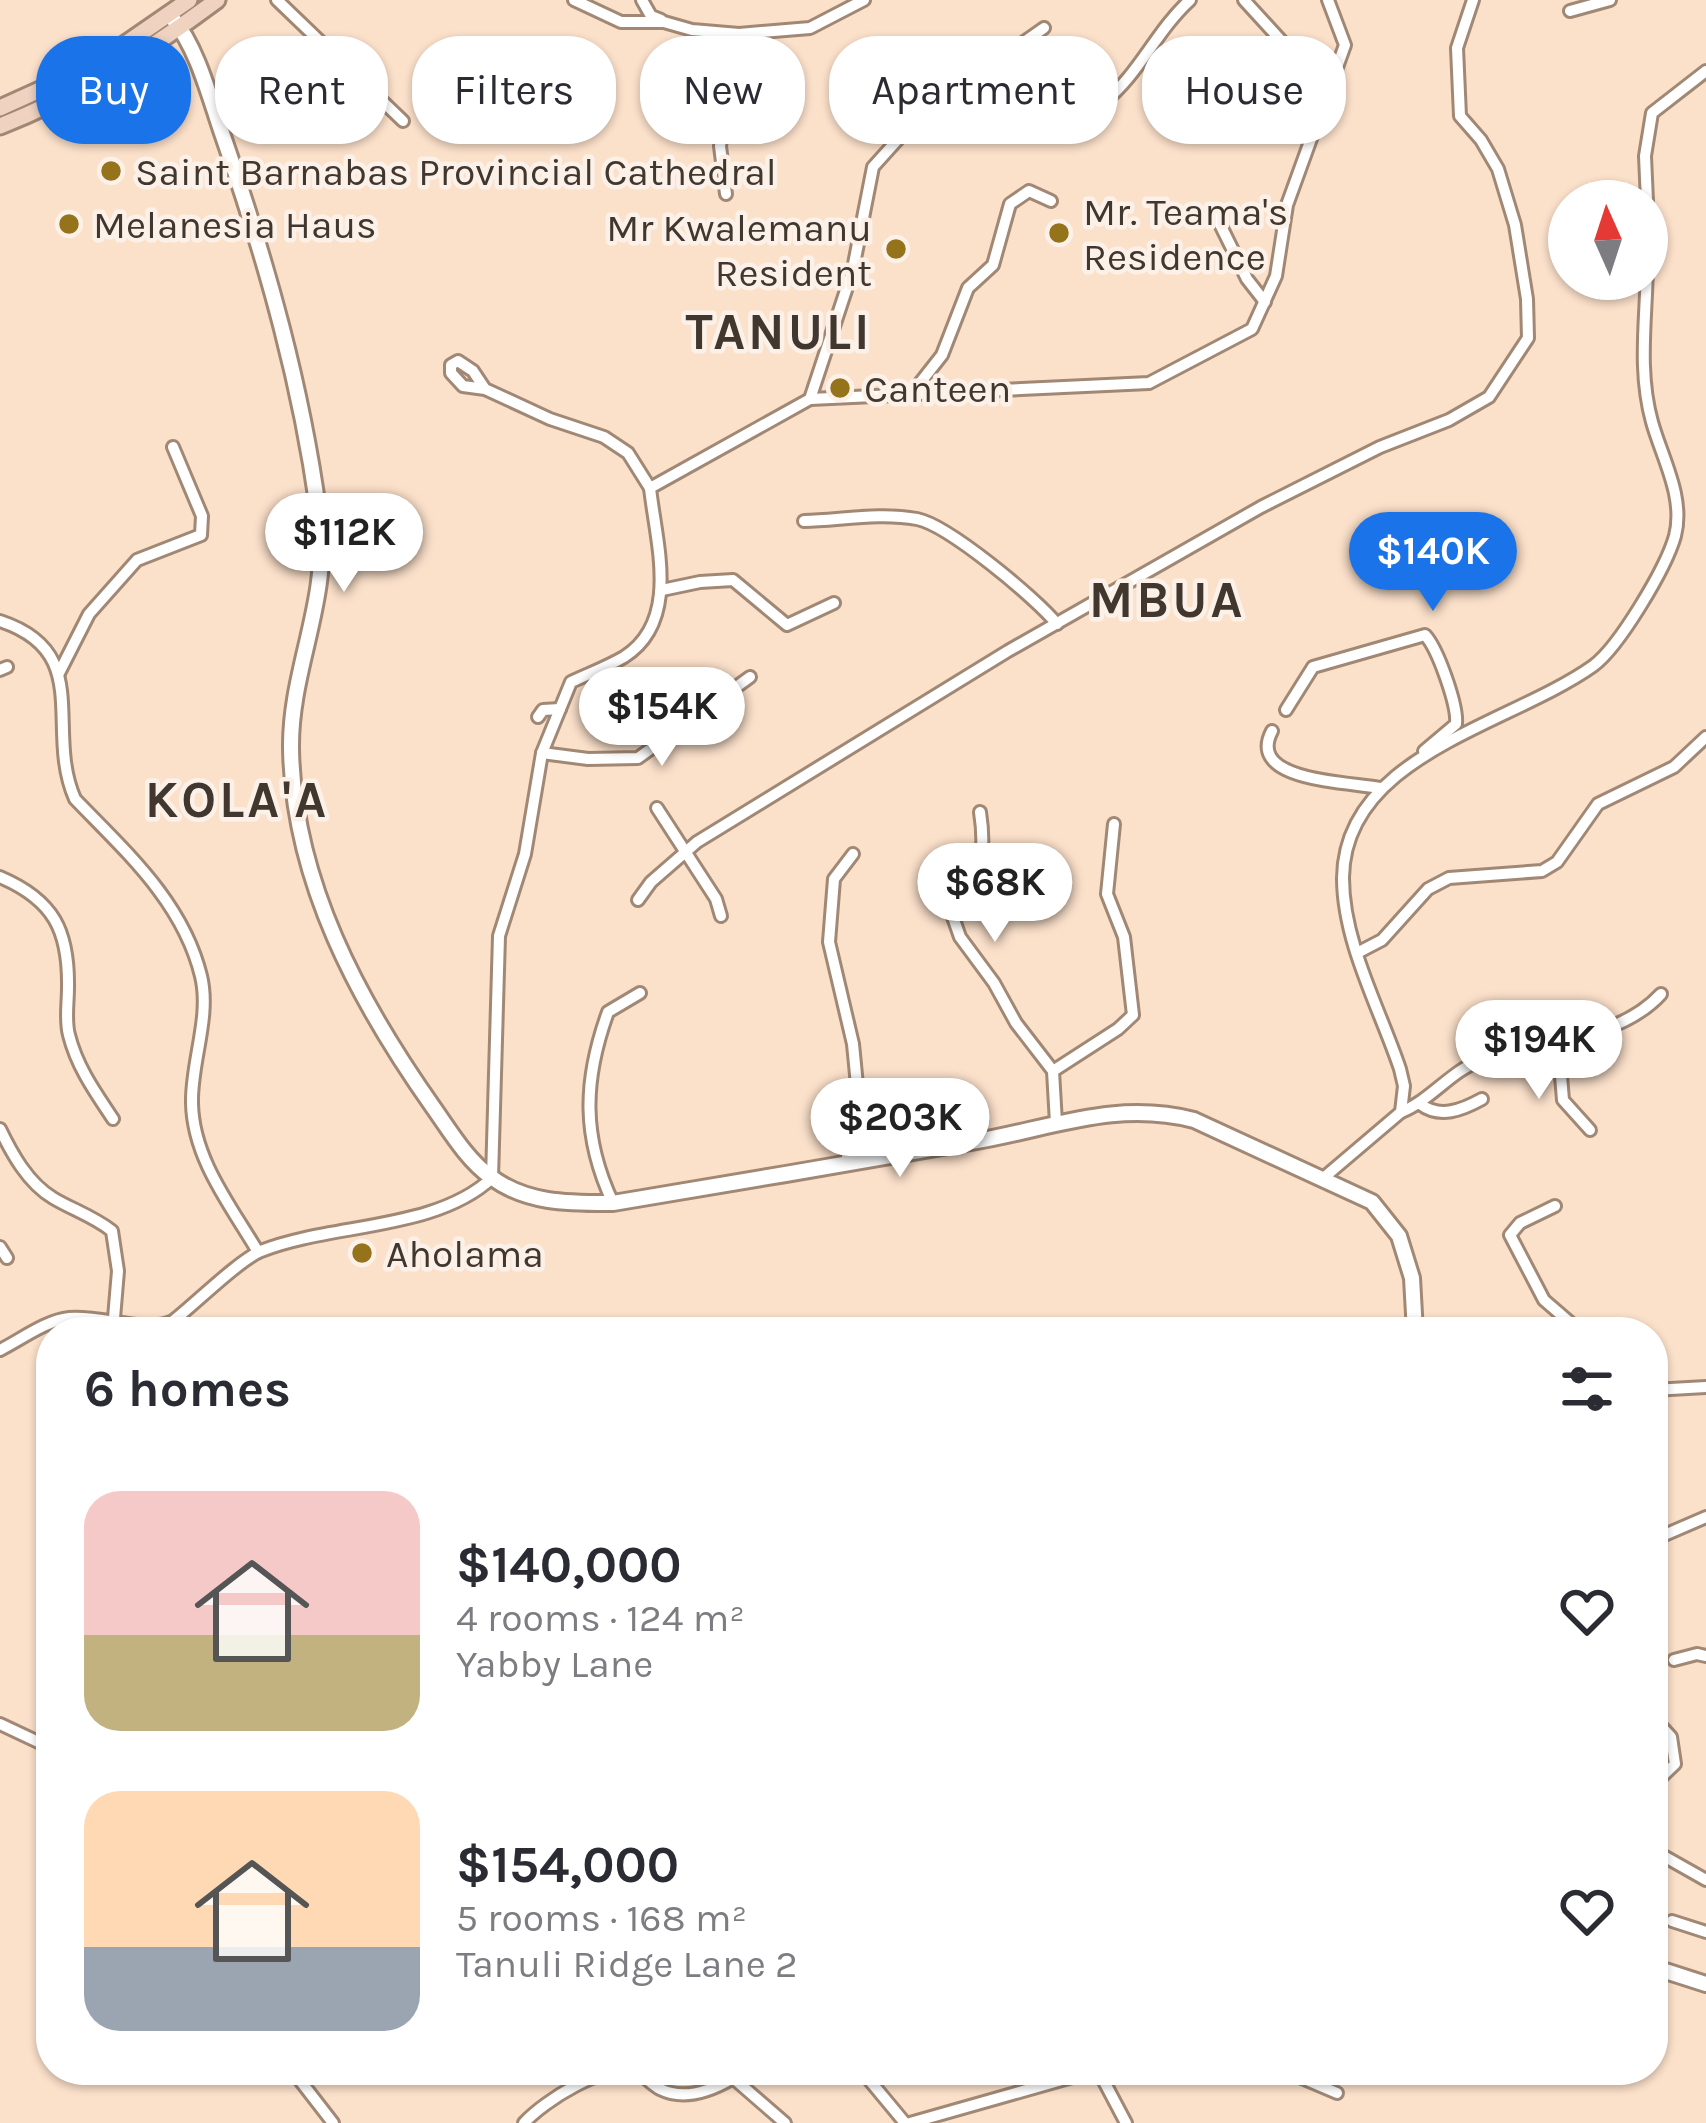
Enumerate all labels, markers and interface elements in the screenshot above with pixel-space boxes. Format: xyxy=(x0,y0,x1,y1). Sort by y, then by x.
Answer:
chip: Buy xyxy=(36,36,191,144)
chip: Rent xyxy=(215,36,388,144)
chip: Filters xyxy=(412,36,616,144)
chip: New xyxy=(640,36,805,144)
chip: Apartment xyxy=(829,36,1118,144)
chip: House xyxy=(1142,36,1346,144)
place label: Saint Barnabas Provincial Cathedral xyxy=(135,149,777,195)
marker: Saint Barnabas Provincial Cathedral xyxy=(98,158,124,184)
north arrow xyxy=(1548,180,1668,300)
map controls xyxy=(1548,180,1668,300)
place label: Mr. Teama's Residence xyxy=(1083,189,1288,280)
place label: Melanesia Haus xyxy=(93,202,377,248)
place label: Mr Kwalemanu Resident xyxy=(606,205,872,296)
marker: Melanesia Haus xyxy=(56,211,82,237)
marker: Mr. Teama's Residence xyxy=(1046,220,1072,246)
marker: Mr Kwalemanu Resident xyxy=(883,236,909,262)
district label: TANULI xyxy=(685,302,873,362)
place label: Canteen xyxy=(864,366,1011,412)
marker: Canteen xyxy=(827,375,853,401)
pin: $112K xyxy=(260,493,428,595)
text: $112K xyxy=(292,509,396,555)
pin: $140K xyxy=(1349,512,1517,614)
text: $140K xyxy=(1376,528,1490,574)
district label: MBUA xyxy=(1089,570,1245,630)
pin: $154K xyxy=(578,667,746,769)
text: $154K xyxy=(606,683,718,729)
district label: KOLA'A xyxy=(145,770,329,830)
pin: $68K xyxy=(924,843,1066,945)
text: $68K xyxy=(944,859,1046,905)
pin: $194K xyxy=(1455,1000,1623,1102)
text: $194K xyxy=(1482,1016,1596,1062)
pin: $203K xyxy=(816,1078,984,1180)
text: $203K xyxy=(838,1094,962,1140)
place label: Aholama xyxy=(386,1231,544,1277)
marker: Aholama xyxy=(349,1240,375,1266)
icon: filters xyxy=(1554,1356,1620,1422)
text: 6 homes xyxy=(84,1359,291,1419)
text: $140,000 xyxy=(456,1535,682,1595)
icon: home xyxy=(180,1539,324,1683)
icon: heart xyxy=(1554,1578,1620,1644)
text: 4 rooms · 124 m² xyxy=(456,1595,745,1641)
text: Yabby Lane xyxy=(456,1641,653,1687)
text: $154,000 xyxy=(456,1835,679,1895)
icon: home xyxy=(180,1839,324,1983)
icon: heart xyxy=(1554,1878,1620,1944)
text: 5 rooms · 168 m² xyxy=(456,1895,747,1941)
text: Tanuli Ridge Lane 2 xyxy=(456,1941,798,1987)

